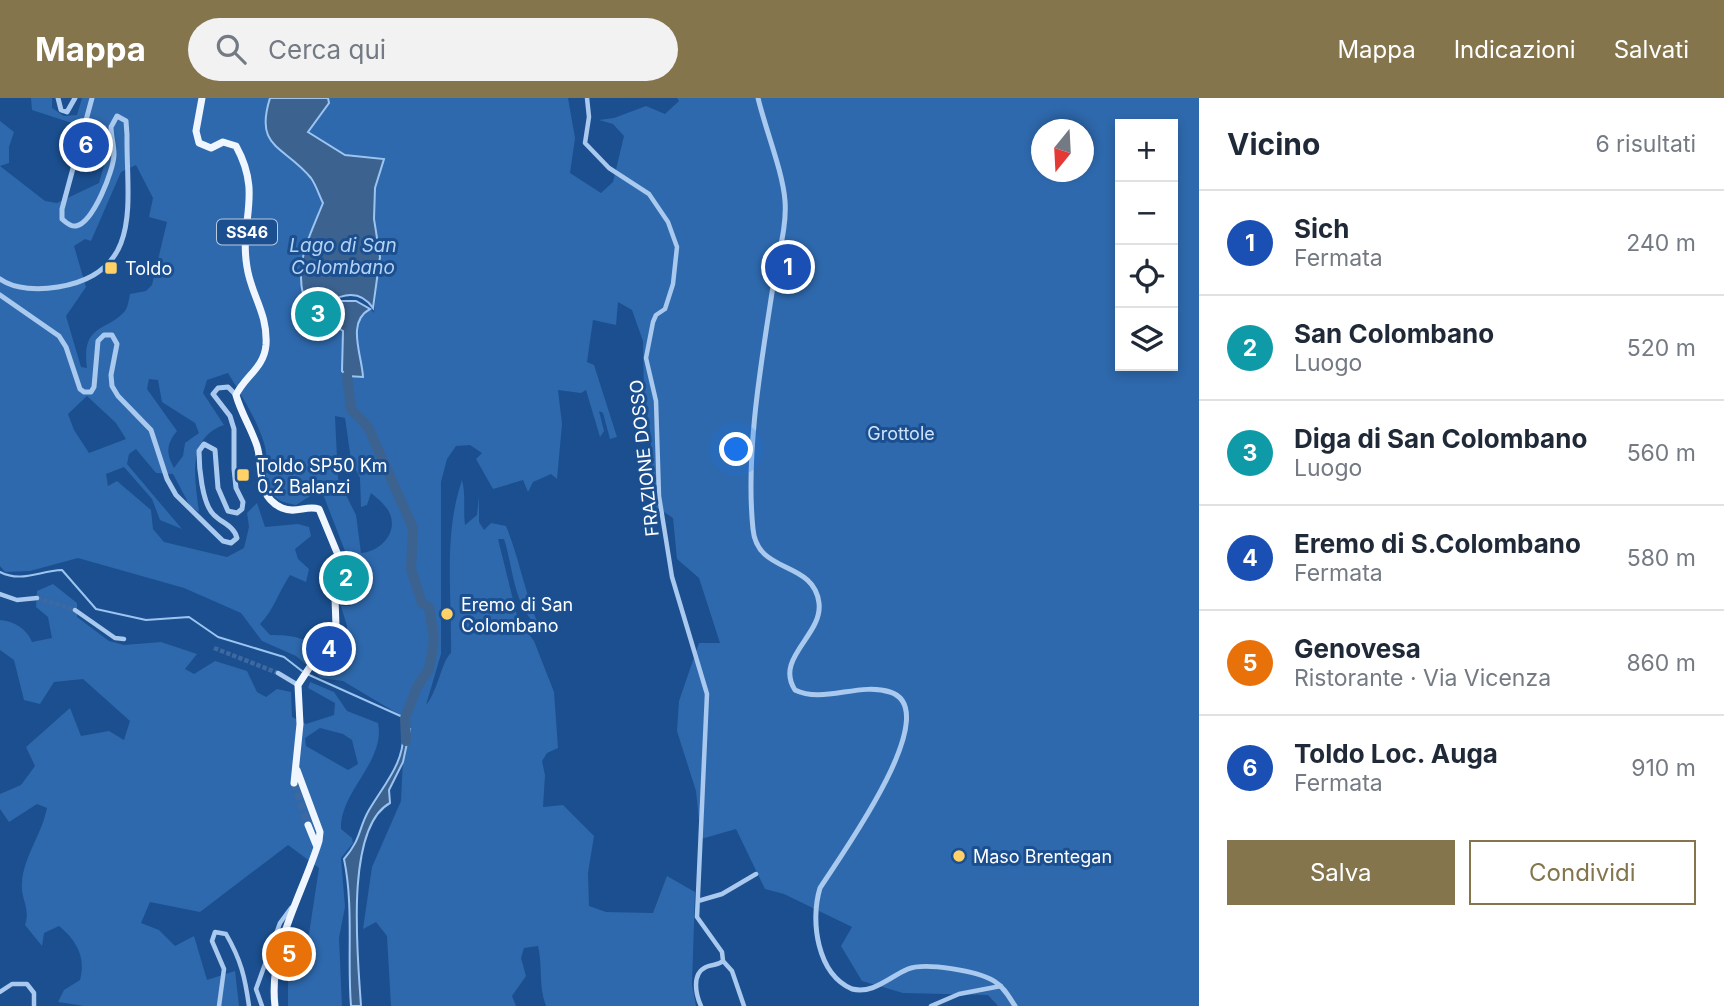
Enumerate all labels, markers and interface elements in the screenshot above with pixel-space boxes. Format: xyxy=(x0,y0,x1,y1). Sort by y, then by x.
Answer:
search box xyxy=(188,18,678,81)
text: Mappa xyxy=(35,29,146,69)
icon: search xyxy=(212,30,250,68)
text: Cerca qui xyxy=(268,34,386,65)
text: Mappa xyxy=(1337,35,1416,64)
text: Indicazioni xyxy=(1454,35,1576,64)
text: Salvati xyxy=(1614,35,1689,64)
pin: 6 xyxy=(63,119,109,171)
north arrow xyxy=(1031,119,1094,182)
map controls xyxy=(1115,119,1178,371)
button: + xyxy=(1115,119,1178,182)
text: Vicino xyxy=(1227,126,1320,162)
text: 6 risultati xyxy=(1595,130,1696,158)
button: − xyxy=(1115,182,1178,245)
text: Sich xyxy=(1294,213,1350,244)
road number: SS46 xyxy=(217,220,277,244)
text: 1 xyxy=(1245,229,1255,257)
text: 240 m xyxy=(1626,229,1696,257)
water label: Lago di San Colombano xyxy=(289,234,397,279)
pin: 1 xyxy=(765,241,811,293)
text: Fermata xyxy=(1294,244,1383,272)
button: locate xyxy=(1115,245,1178,308)
place label: Toldo xyxy=(125,258,172,279)
marker: Toldo xyxy=(103,260,119,276)
pin: 3 xyxy=(295,288,341,340)
button: layers xyxy=(1115,308,1178,371)
text: San Colombano xyxy=(1294,318,1494,349)
text: 2 xyxy=(1243,334,1257,362)
text: 520 m xyxy=(1627,334,1696,362)
text: Luogo xyxy=(1294,349,1362,377)
street label: FRAZIONE DOSSO xyxy=(625,379,663,537)
park label: Grottole xyxy=(867,423,935,444)
text: Diga di San Colombano xyxy=(1294,423,1587,454)
your location xyxy=(719,432,753,466)
text: 3 xyxy=(1243,439,1257,467)
text: 560 m xyxy=(1627,439,1696,467)
text: Luogo xyxy=(1294,454,1362,482)
place label: Toldo SP50 Km 0.2 Balanzi xyxy=(257,455,388,497)
marker: Toldo SP50 Km 0.2 Balanzi xyxy=(235,467,251,483)
text: Eremo di S.Colombano xyxy=(1294,528,1581,559)
text: 4 xyxy=(1242,544,1258,572)
text: 580 m xyxy=(1627,544,1696,572)
pin: 2 xyxy=(323,552,369,604)
text: Fermata xyxy=(1294,559,1383,587)
place label: Eremo di San Colombano xyxy=(461,594,573,636)
marker: Eremo di San Colombano xyxy=(439,606,455,622)
pin: 4 xyxy=(306,623,352,675)
text: Genovesa xyxy=(1294,633,1421,664)
text: 5 xyxy=(1243,649,1257,677)
text: 860 m xyxy=(1626,649,1696,677)
text: Ristorante · Via Vicenza xyxy=(1294,664,1551,692)
text: Toldo Loc. Auga xyxy=(1294,738,1498,769)
text: 6 xyxy=(1243,754,1257,782)
text: 910 m xyxy=(1631,754,1696,782)
text: Fermata xyxy=(1294,769,1383,797)
button: Salva xyxy=(1227,840,1455,905)
button: Condividi xyxy=(1469,840,1696,905)
place label: Maso Brentegan xyxy=(973,846,1112,867)
marker: Maso Brentegan xyxy=(951,848,967,864)
pin: 5 xyxy=(266,928,312,980)

